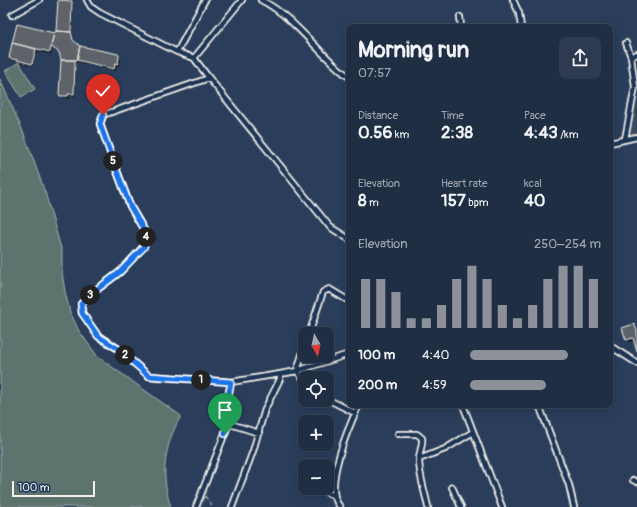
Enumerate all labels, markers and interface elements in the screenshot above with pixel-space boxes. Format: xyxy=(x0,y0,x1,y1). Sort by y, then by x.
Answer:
text: Morning run xyxy=(358,36,469,64)
button: share xyxy=(559,37,601,79)
text: 07:57 xyxy=(358,65,391,81)
pin xyxy=(86,74,120,115)
icon: check xyxy=(92,80,114,102)
text: Distance xyxy=(358,109,398,122)
text: Time xyxy=(441,109,464,122)
text: Pace xyxy=(524,109,546,122)
text: 0.56 xyxy=(358,122,392,143)
text: 2:38 xyxy=(441,122,473,143)
text: 4:43 xyxy=(524,122,558,143)
text: km xyxy=(392,128,409,141)
text: /km xyxy=(558,128,578,141)
pin: 5 xyxy=(103,151,123,171)
text: 5 xyxy=(110,154,116,167)
text: Elevation xyxy=(358,177,400,190)
text: Heart rate xyxy=(441,177,487,190)
text: kcal xyxy=(524,177,542,190)
text: 8 xyxy=(358,190,367,211)
text: 157 xyxy=(441,190,466,211)
text: 40 xyxy=(524,190,545,211)
text: m xyxy=(367,196,379,209)
text: bpm xyxy=(466,196,489,209)
pin: 4 xyxy=(136,227,156,247)
text: 4 xyxy=(143,230,149,243)
text: Elevation xyxy=(358,236,408,252)
text: 250–254 m xyxy=(534,236,601,252)
pin: 3 xyxy=(80,285,100,305)
text: 3 xyxy=(87,288,93,301)
north arrow xyxy=(298,327,334,363)
map controls xyxy=(298,327,334,495)
pin: 2 xyxy=(115,345,135,365)
text: 100 m xyxy=(358,347,395,363)
text: 4:40 xyxy=(422,347,449,363)
text: 2 xyxy=(122,348,128,361)
pin: 1 xyxy=(191,370,211,390)
button: locate xyxy=(298,371,334,407)
text: 1 xyxy=(199,373,203,386)
text: 200 m xyxy=(358,377,397,393)
text: 4:59 xyxy=(422,377,447,393)
pin xyxy=(208,393,242,434)
icon: arrive xyxy=(214,399,236,421)
button: + xyxy=(298,415,334,451)
button: − xyxy=(298,459,334,495)
scale bar xyxy=(12,479,95,498)
text: 100 m xyxy=(18,481,49,494)

